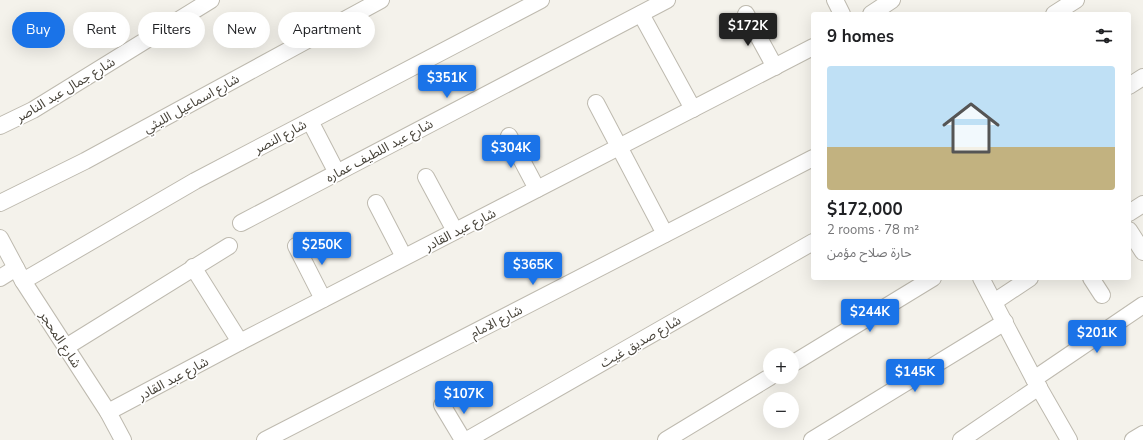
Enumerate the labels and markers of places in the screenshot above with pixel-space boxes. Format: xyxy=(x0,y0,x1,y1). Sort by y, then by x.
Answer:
pin: $172K xyxy=(720,13,776,47)
pin: $351K xyxy=(419,65,475,99)
pin: $304K xyxy=(483,135,539,169)
pin: $250K xyxy=(294,232,350,266)
pin: $365K xyxy=(505,252,561,286)
pin: $244K xyxy=(842,299,898,333)
pin: $201K xyxy=(1069,320,1125,354)
pin: $145K xyxy=(887,359,943,393)
pin: $107K xyxy=(436,381,492,415)

